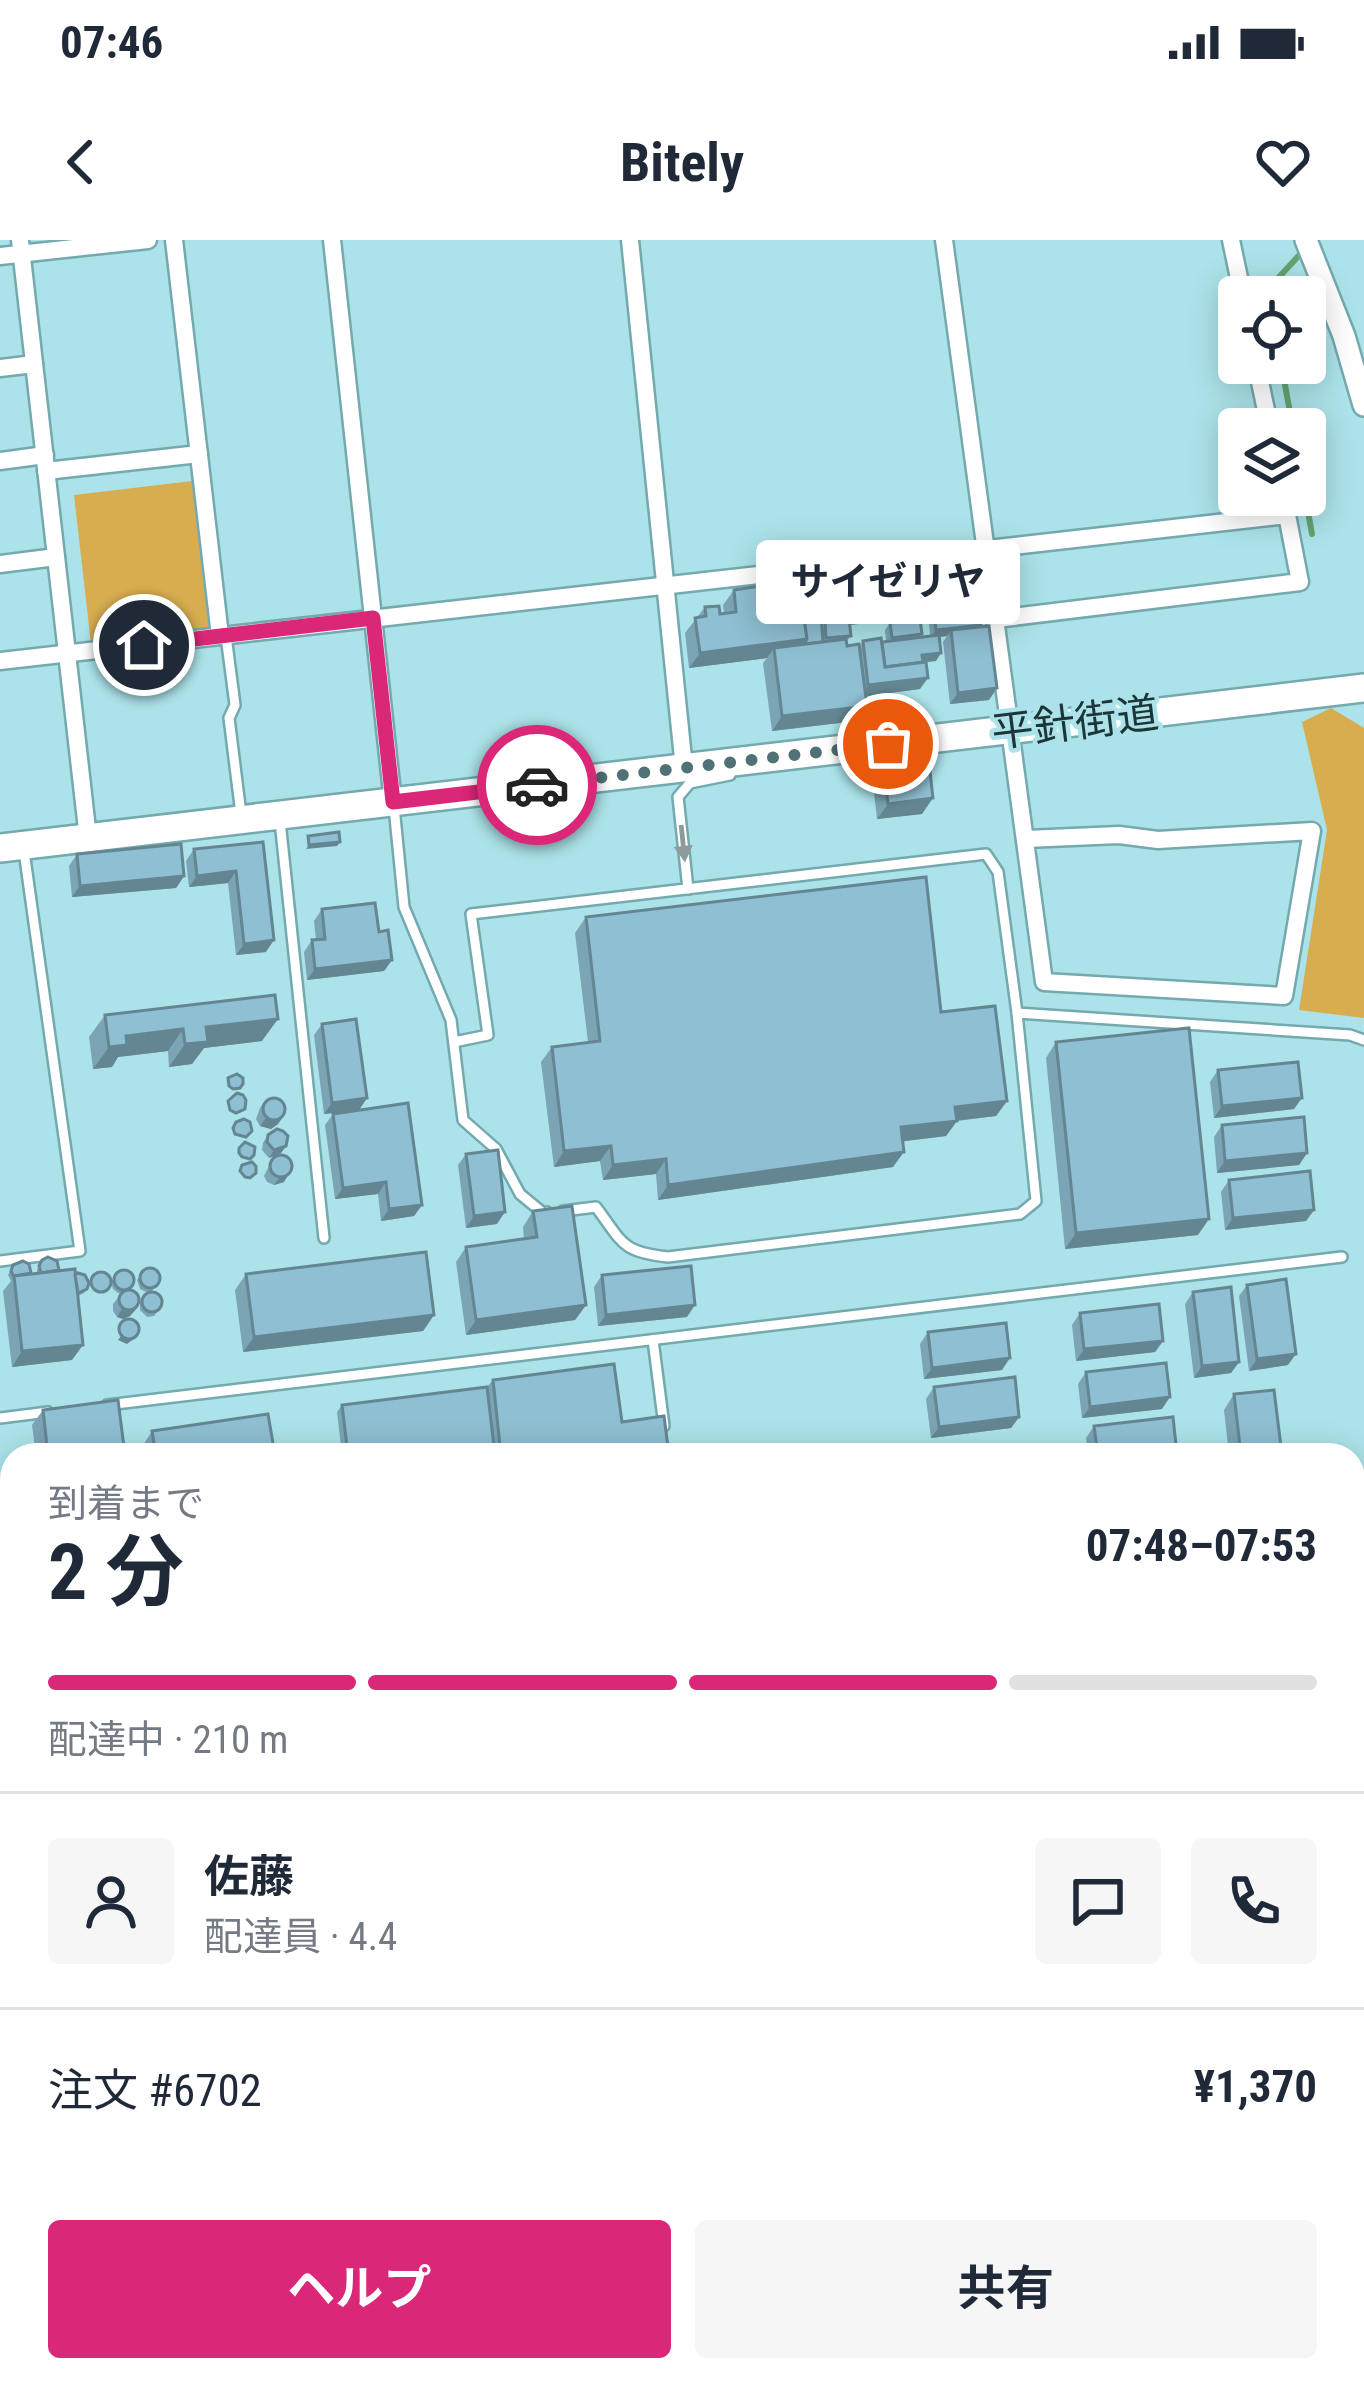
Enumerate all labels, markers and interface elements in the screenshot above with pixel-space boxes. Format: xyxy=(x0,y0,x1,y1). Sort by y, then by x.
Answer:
text: 07:46 xyxy=(60,16,163,69)
icon: back xyxy=(48,129,114,195)
icon: heart xyxy=(1250,129,1316,195)
text: Bitely xyxy=(620,131,744,194)
map controls xyxy=(1218,276,1326,516)
button: locate xyxy=(1218,276,1326,384)
button: layers xyxy=(1218,408,1326,516)
callout: サイゼリヤ xyxy=(756,540,1020,624)
text: サイゼリヤ xyxy=(790,559,986,605)
pin xyxy=(93,594,195,696)
icon: home xyxy=(111,612,177,678)
street label: 平針街道 xyxy=(989,688,1161,757)
pin xyxy=(837,693,939,795)
icon: bag xyxy=(855,711,921,777)
courier xyxy=(477,725,597,845)
icon: car xyxy=(504,752,570,818)
one-way arrow xyxy=(674,825,693,862)
text: 到着まで xyxy=(48,1481,204,1527)
text: 07:48–07:53 xyxy=(1086,1519,1317,1572)
text: 2 分 xyxy=(48,1527,183,1618)
text: 配達中 · 210 m xyxy=(48,1717,288,1763)
button: person xyxy=(48,1838,174,1964)
button: chat xyxy=(1035,1838,1161,1964)
button: phone xyxy=(1191,1838,1317,1964)
text: 佐藤 xyxy=(204,1850,294,1903)
text: 配達員 · 4.4 xyxy=(204,1914,397,1960)
text: ¥1,370 xyxy=(1194,2060,1317,2113)
text: 注文 #6702 xyxy=(48,2064,262,2117)
button: ヘルプ xyxy=(48,2220,671,2358)
button: 共有 xyxy=(695,2220,1317,2358)

